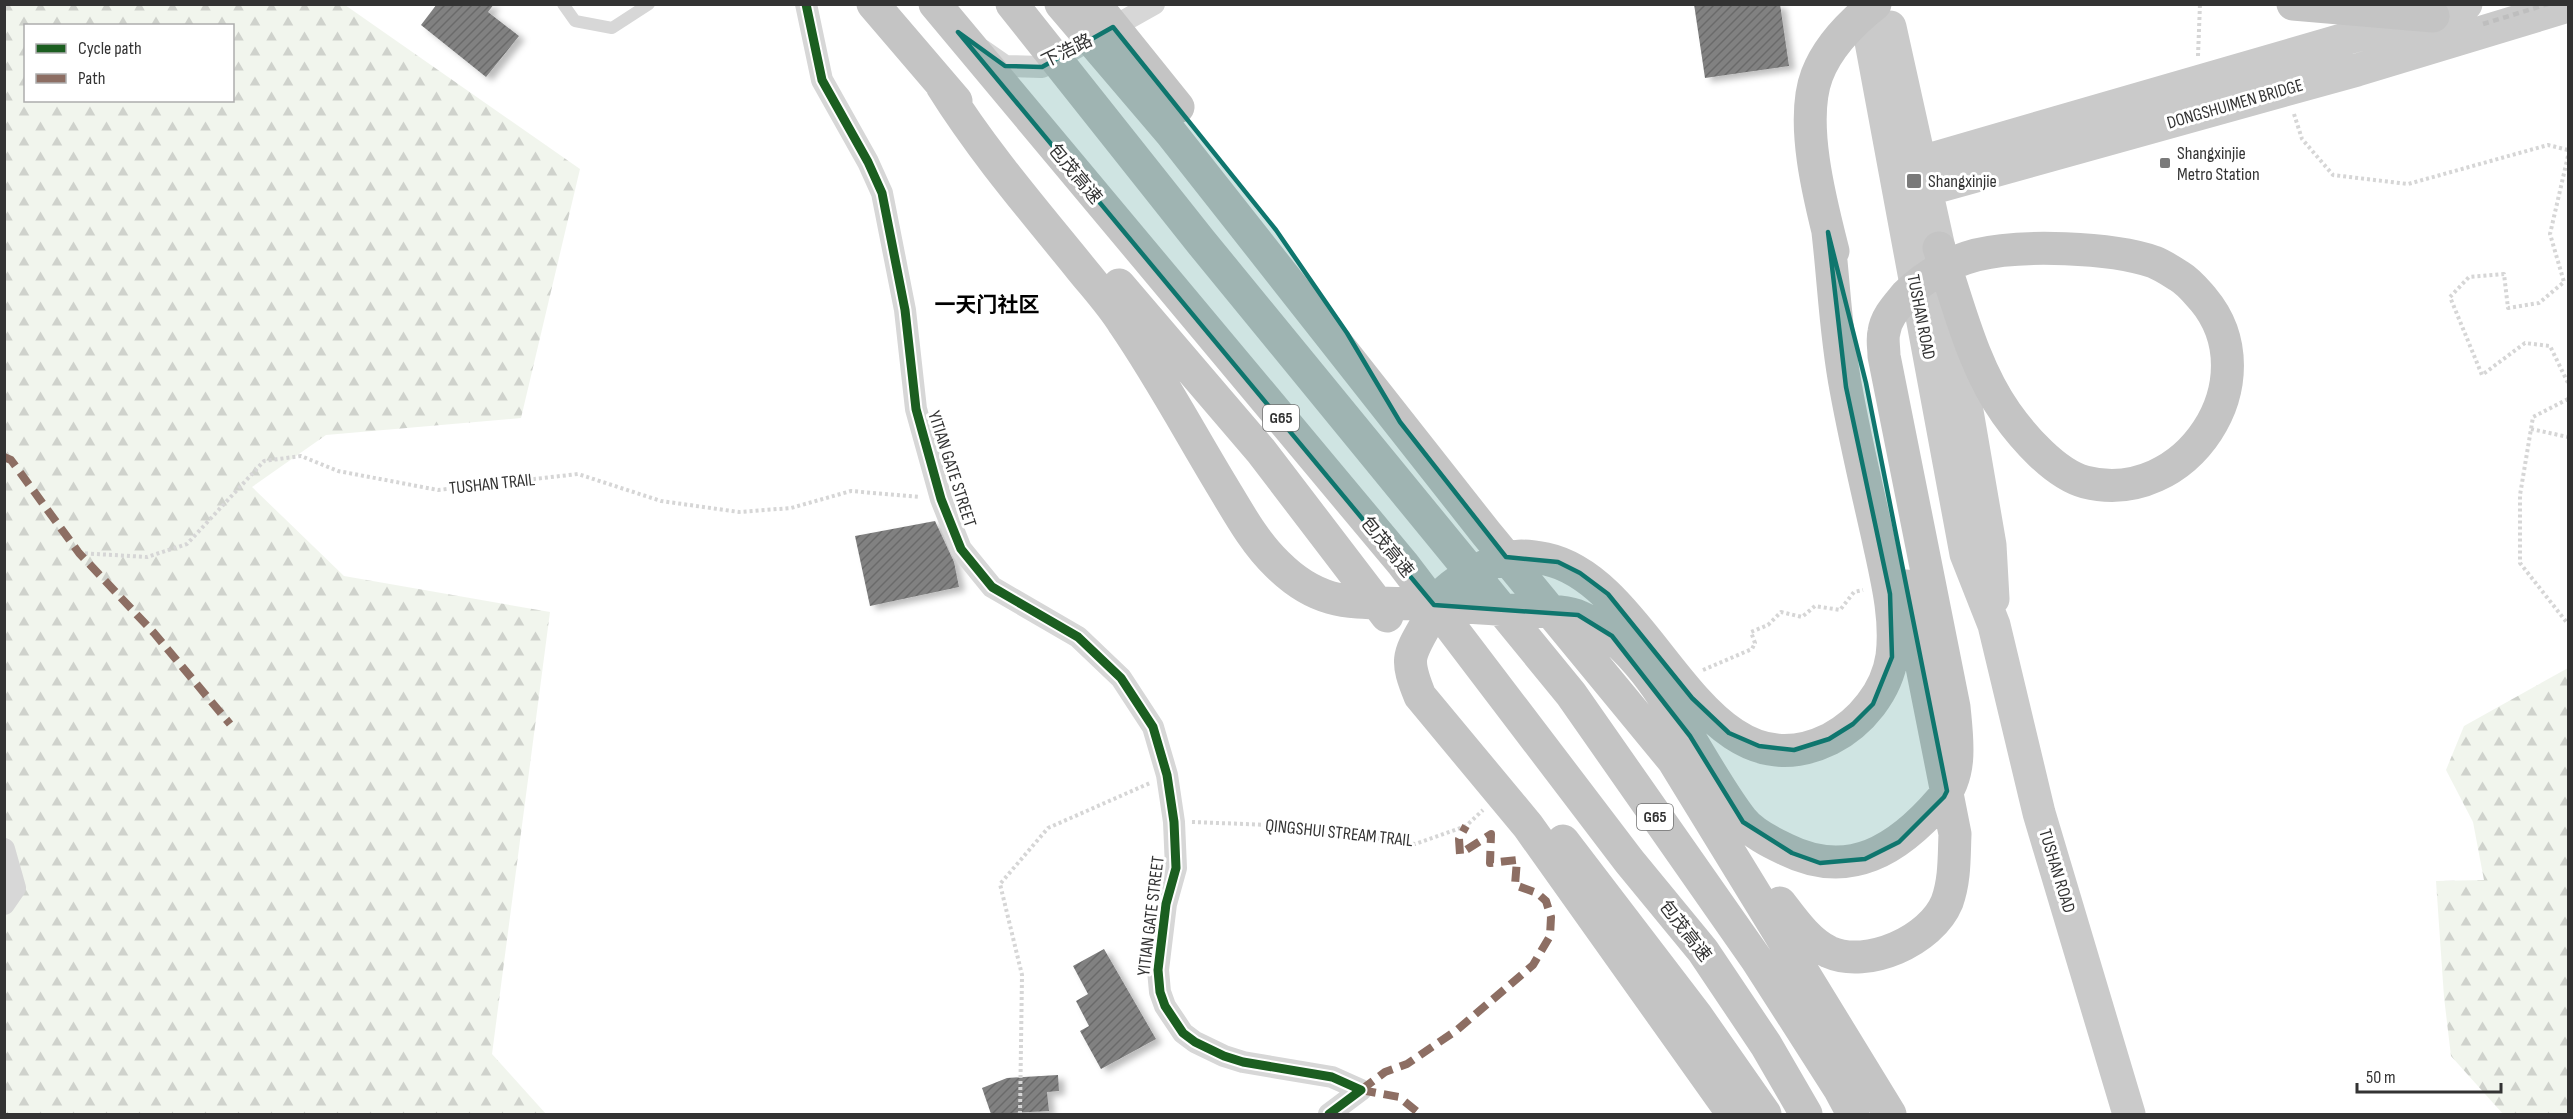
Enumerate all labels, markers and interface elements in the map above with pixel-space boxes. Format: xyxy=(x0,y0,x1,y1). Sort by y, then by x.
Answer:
legend xyxy=(24,24,234,102)
street label: 下浩路 xyxy=(1038,30,1096,72)
text: Cycle path xyxy=(78,38,142,59)
text: Path xyxy=(78,68,106,89)
street label: DONGSHUIMEN BRIDGE xyxy=(2165,75,2305,133)
street label: 包茂高速 xyxy=(1044,140,1106,208)
place label: Shangxinjie Metro Station xyxy=(2177,143,2260,185)
marker: Shangxinjie Metro Station xyxy=(2158,156,2172,170)
place label: Shangxinjie xyxy=(1928,171,1997,192)
marker: Shangxinjie xyxy=(1905,172,1923,190)
street label: TUSHAN ROAD xyxy=(1902,273,1940,361)
district label: 一天门社区 xyxy=(935,293,1040,318)
road number: G65 xyxy=(1263,405,1299,431)
street label: YITIAN GATE STREET xyxy=(923,408,981,530)
street label: TUSHAN TRAIL xyxy=(448,469,536,499)
street label: 包茂高速 xyxy=(1356,512,1418,582)
road number: G65 xyxy=(1637,804,1673,830)
street label: QINGSHUI STREAM TRAIL xyxy=(1264,815,1414,851)
street label: TUSHAN ROAD xyxy=(2034,827,2080,915)
street label: YITIAN GATE STREET xyxy=(1133,855,1169,977)
street label: 包茂高速 xyxy=(1655,896,1715,966)
scale bar xyxy=(2357,1056,2501,1094)
text: 50 m xyxy=(2366,1067,2396,1088)

